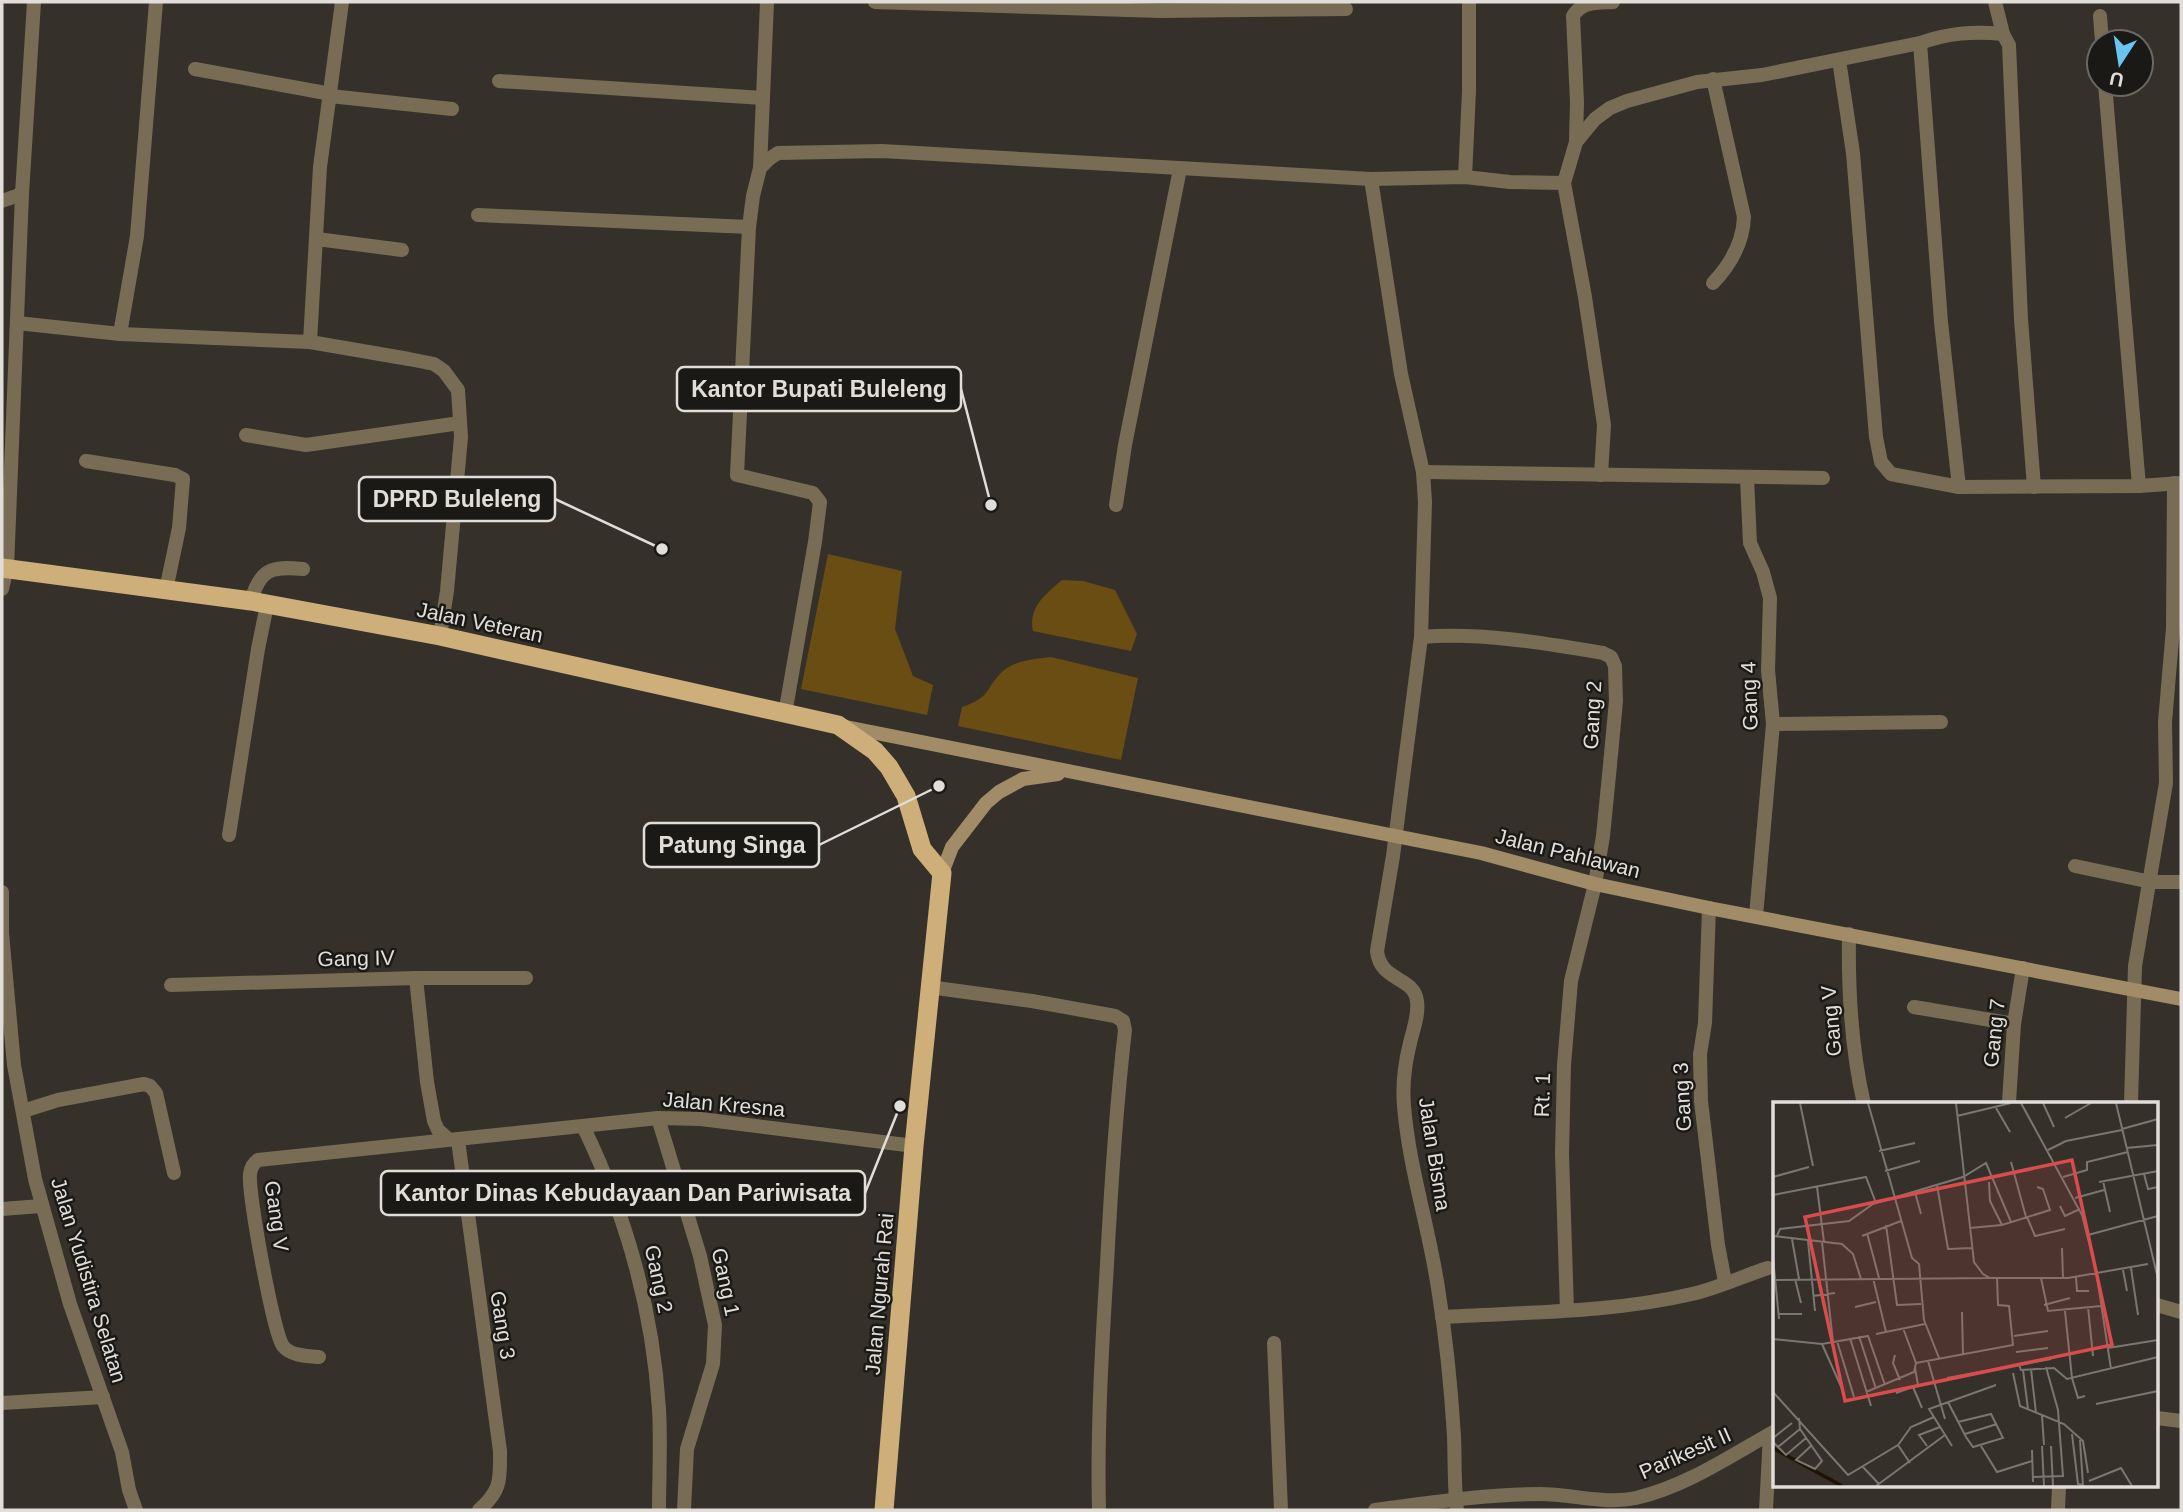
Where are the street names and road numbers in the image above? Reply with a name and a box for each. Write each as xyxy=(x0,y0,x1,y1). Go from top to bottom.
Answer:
street label: Jalan Veteran xyxy=(415,597,545,647)
street label: Gang 4 xyxy=(1736,661,1762,731)
street label: Gang 2 xyxy=(1579,680,1605,750)
street label: Jalan Pahlawan xyxy=(1493,824,1643,882)
street label: Gang IV xyxy=(317,946,395,970)
street label: Gang V xyxy=(1816,985,1846,1057)
street label: Gang 7 xyxy=(1979,998,2009,1068)
street label: Gang 3 xyxy=(1669,1062,1695,1132)
street label: Rt. 1 xyxy=(1530,1072,1554,1118)
street label: Jalan Kresna xyxy=(662,1087,786,1121)
street label: Jalan Bisma xyxy=(1415,1096,1455,1213)
street label: Jalan Yudistira Selatan xyxy=(47,1175,131,1385)
street label: Gang V xyxy=(261,1179,293,1253)
street label: Jalan Ngurah Rai xyxy=(860,1212,898,1376)
street label: Gang 2 xyxy=(641,1243,677,1315)
street label: Gang 1 xyxy=(708,1246,744,1318)
street label: Gang 3 xyxy=(486,1289,520,1361)
street label: Parikesit II xyxy=(1636,1423,1734,1483)

